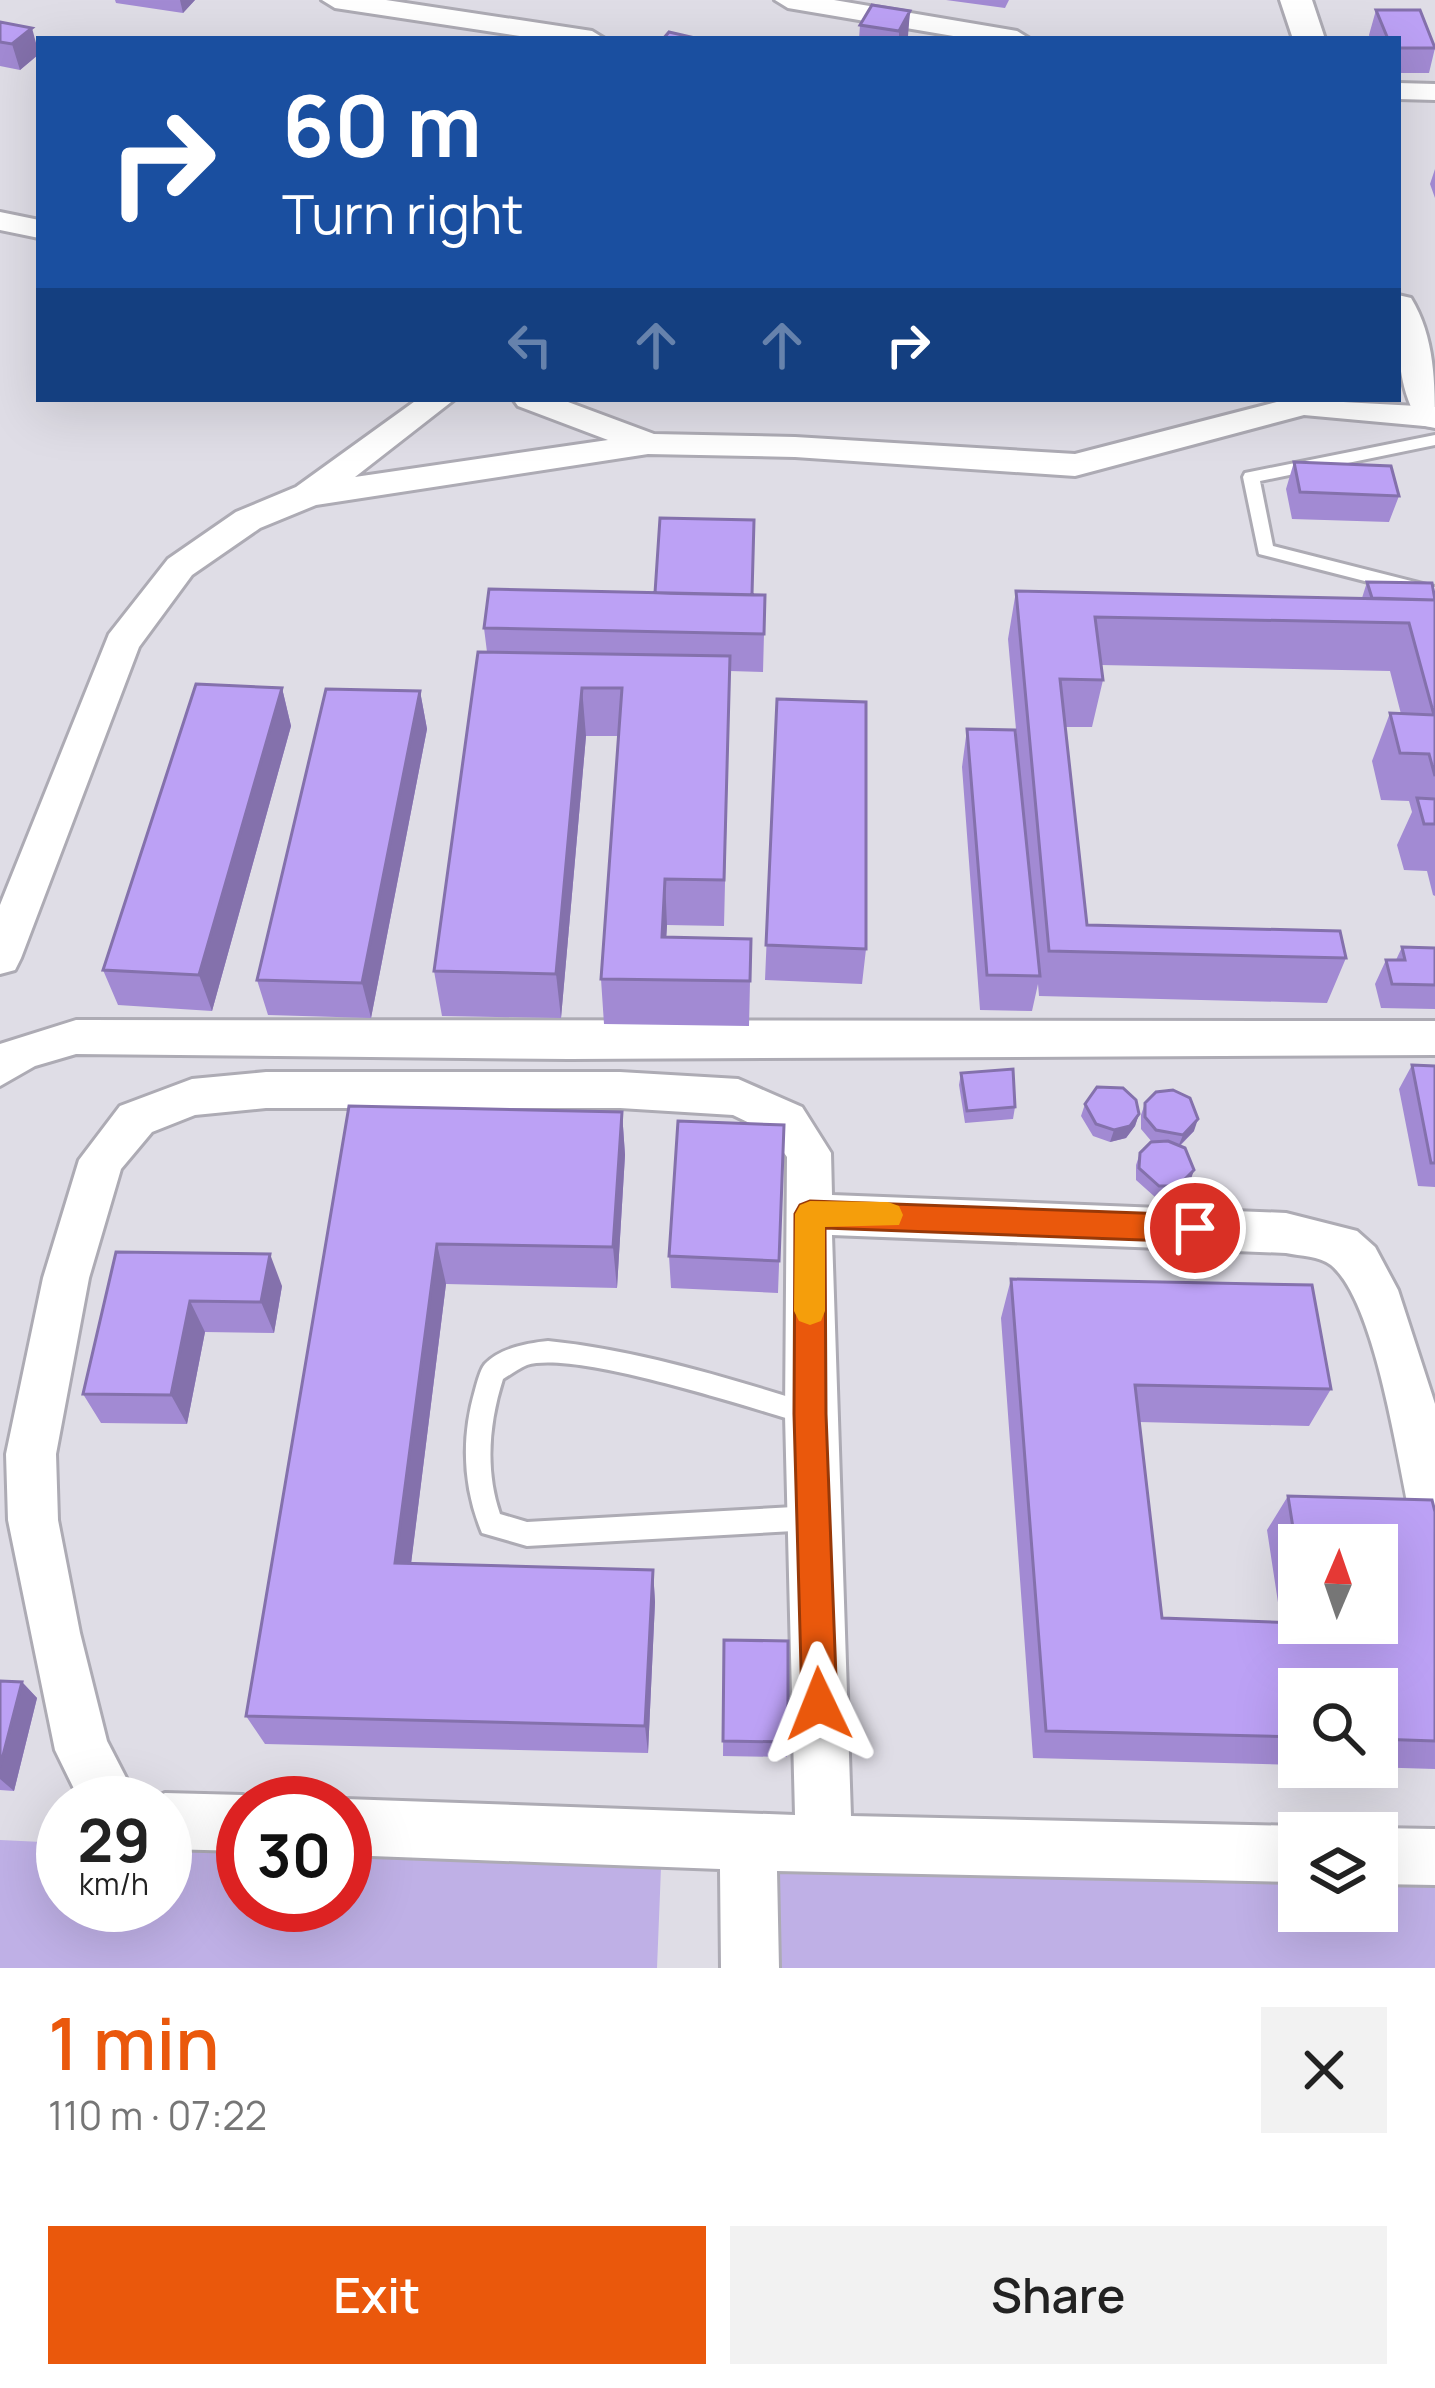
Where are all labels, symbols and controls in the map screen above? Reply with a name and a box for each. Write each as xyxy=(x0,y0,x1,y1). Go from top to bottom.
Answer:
text: 60 m xyxy=(282,67,482,182)
icon: right xyxy=(84,84,240,240)
text: Turn right xyxy=(282,176,524,250)
icon: left xyxy=(497,312,563,378)
icon: ahead xyxy=(623,312,689,378)
icon: ahead xyxy=(749,312,815,378)
icon: right xyxy=(875,312,941,378)
pin xyxy=(1144,1177,1246,1279)
icon: arrive xyxy=(1162,1195,1228,1261)
north arrow xyxy=(1278,1524,1398,1644)
map controls xyxy=(1278,1524,1398,1932)
position arrow xyxy=(756,1641,882,1767)
button: search xyxy=(1278,1668,1398,1788)
speed limit sign: 30 xyxy=(216,1776,372,1932)
text: 29 xyxy=(77,1798,151,1880)
button: layers xyxy=(1278,1812,1398,1932)
text: km/h xyxy=(79,1863,149,1904)
text: 1 min xyxy=(48,1993,220,2092)
button: close xyxy=(1261,2007,1387,2133)
text: 110 m · 07:22 xyxy=(48,2088,267,2142)
button: Exit xyxy=(48,2226,706,2364)
button: Share xyxy=(730,2226,1387,2364)

